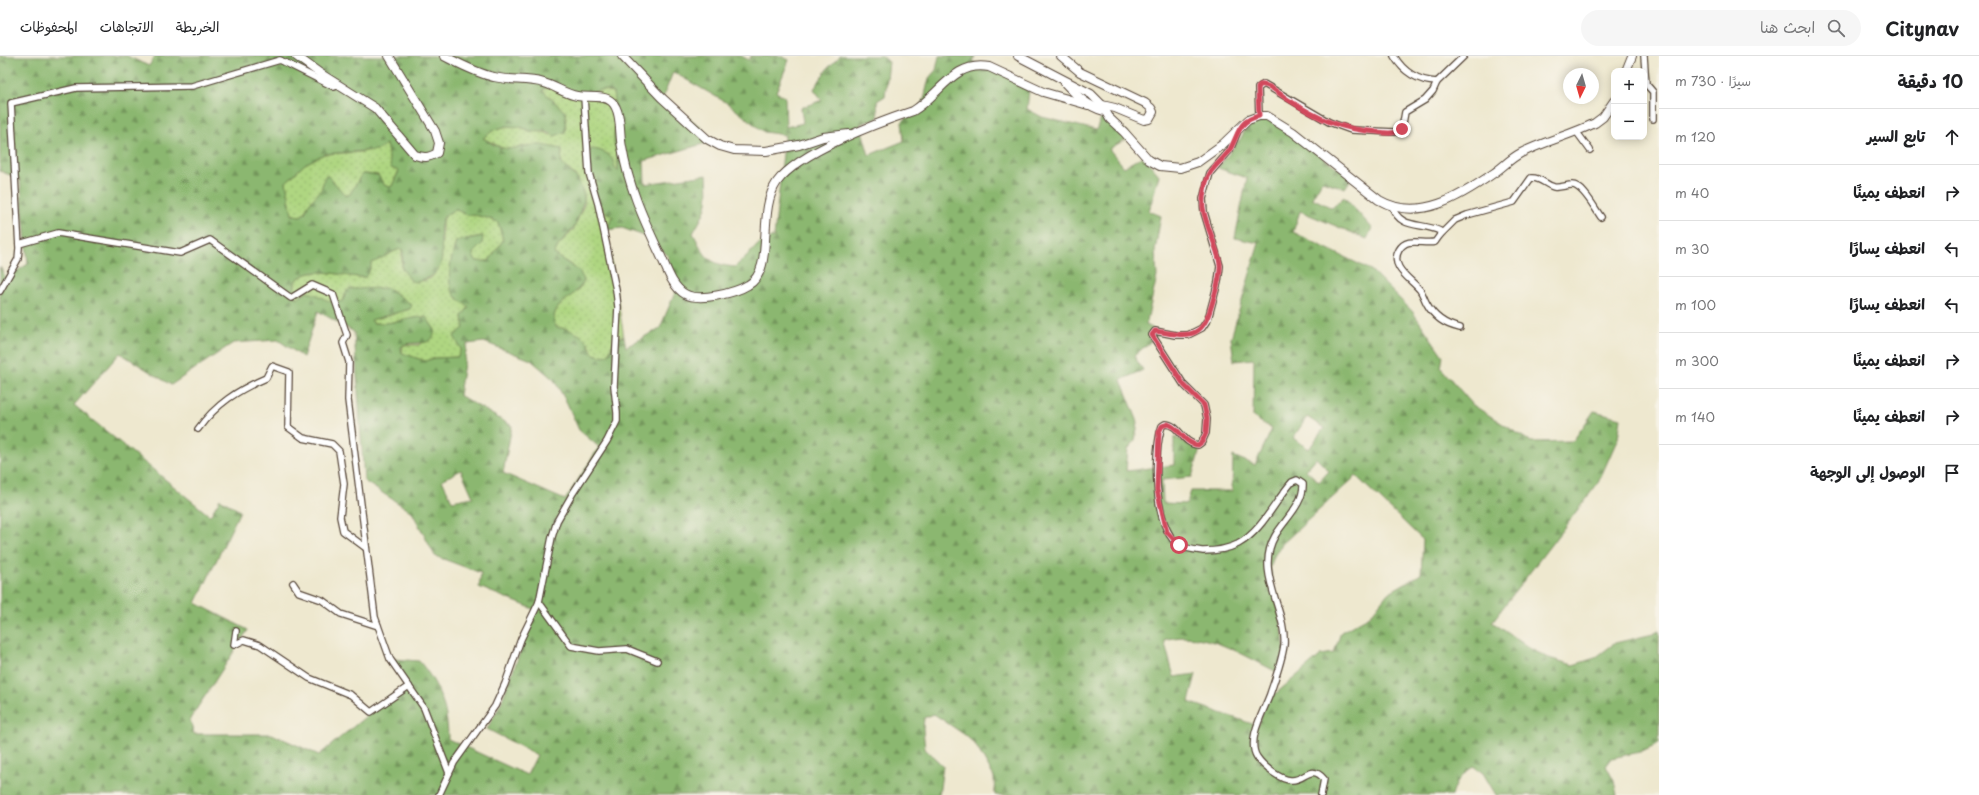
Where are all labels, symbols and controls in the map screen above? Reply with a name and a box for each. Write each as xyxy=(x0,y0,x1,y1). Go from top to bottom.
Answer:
search box xyxy=(1581,10,1861,46)
text: Citynav xyxy=(1885,14,1959,42)
text: ابحث هنا xyxy=(1760,15,1815,38)
text: المحفوظات xyxy=(20,16,78,37)
text: الاتجاهات xyxy=(100,16,154,37)
text: الخريطة xyxy=(176,16,219,37)
icon: search xyxy=(1825,17,1847,39)
north arrow xyxy=(1563,68,1599,104)
map controls xyxy=(1611,68,1647,140)
button: + xyxy=(1611,68,1647,104)
text: 10 دقيقة xyxy=(1898,68,1963,94)
text: سيرًا · 730 m xyxy=(1675,71,1751,90)
button: − xyxy=(1611,104,1647,140)
route end xyxy=(1393,120,1411,138)
text: تابع السير xyxy=(1867,124,1925,147)
icon: ahead xyxy=(1941,126,1963,148)
text: 120 m xyxy=(1675,127,1716,146)
text: انعطف يمينًا xyxy=(1853,180,1925,203)
icon: right xyxy=(1941,182,1963,204)
text: 40 m xyxy=(1675,183,1709,202)
text: انعطف يسارًا xyxy=(1849,236,1925,259)
icon: left xyxy=(1941,238,1963,260)
text: 30 m xyxy=(1675,239,1709,258)
text: انعطف يسارًا xyxy=(1849,292,1925,315)
icon: left xyxy=(1941,294,1963,316)
text: 100 m xyxy=(1675,295,1716,314)
text: انعطف يمينًا xyxy=(1853,348,1925,371)
icon: right xyxy=(1941,350,1963,372)
text: 300 m xyxy=(1675,351,1719,370)
text: انعطف يمينًا xyxy=(1853,404,1925,427)
icon: right xyxy=(1941,406,1963,428)
text: 140 m xyxy=(1675,407,1715,426)
text: الوصول إلى الوجهة xyxy=(1810,460,1925,483)
icon: arrive xyxy=(1941,462,1963,484)
route start xyxy=(1170,536,1188,554)

